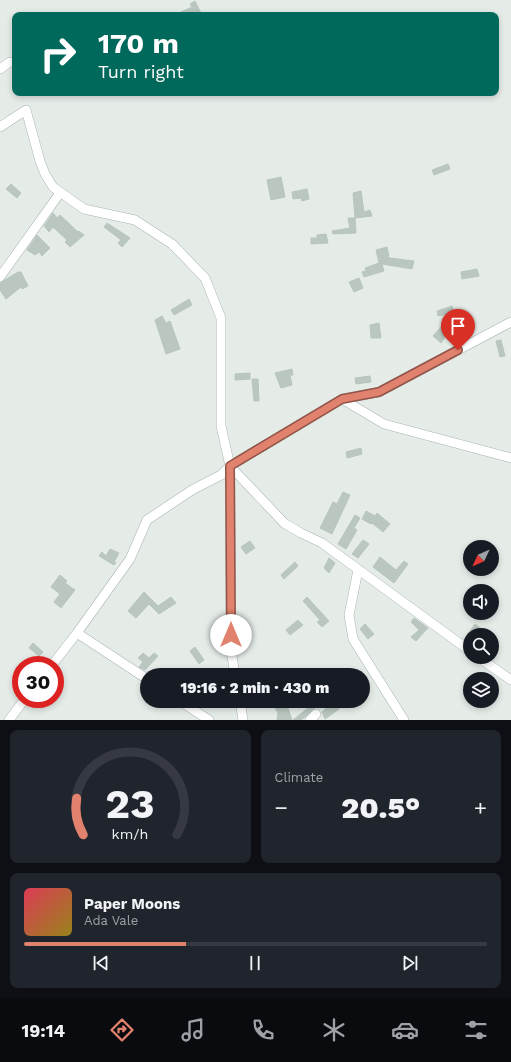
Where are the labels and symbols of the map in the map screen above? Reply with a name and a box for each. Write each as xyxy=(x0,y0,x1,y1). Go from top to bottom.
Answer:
pin xyxy=(441,309,475,350)
north arrow xyxy=(463,540,499,576)
position arrow xyxy=(210,614,252,656)
speed limit sign: 30 xyxy=(12,656,64,708)

